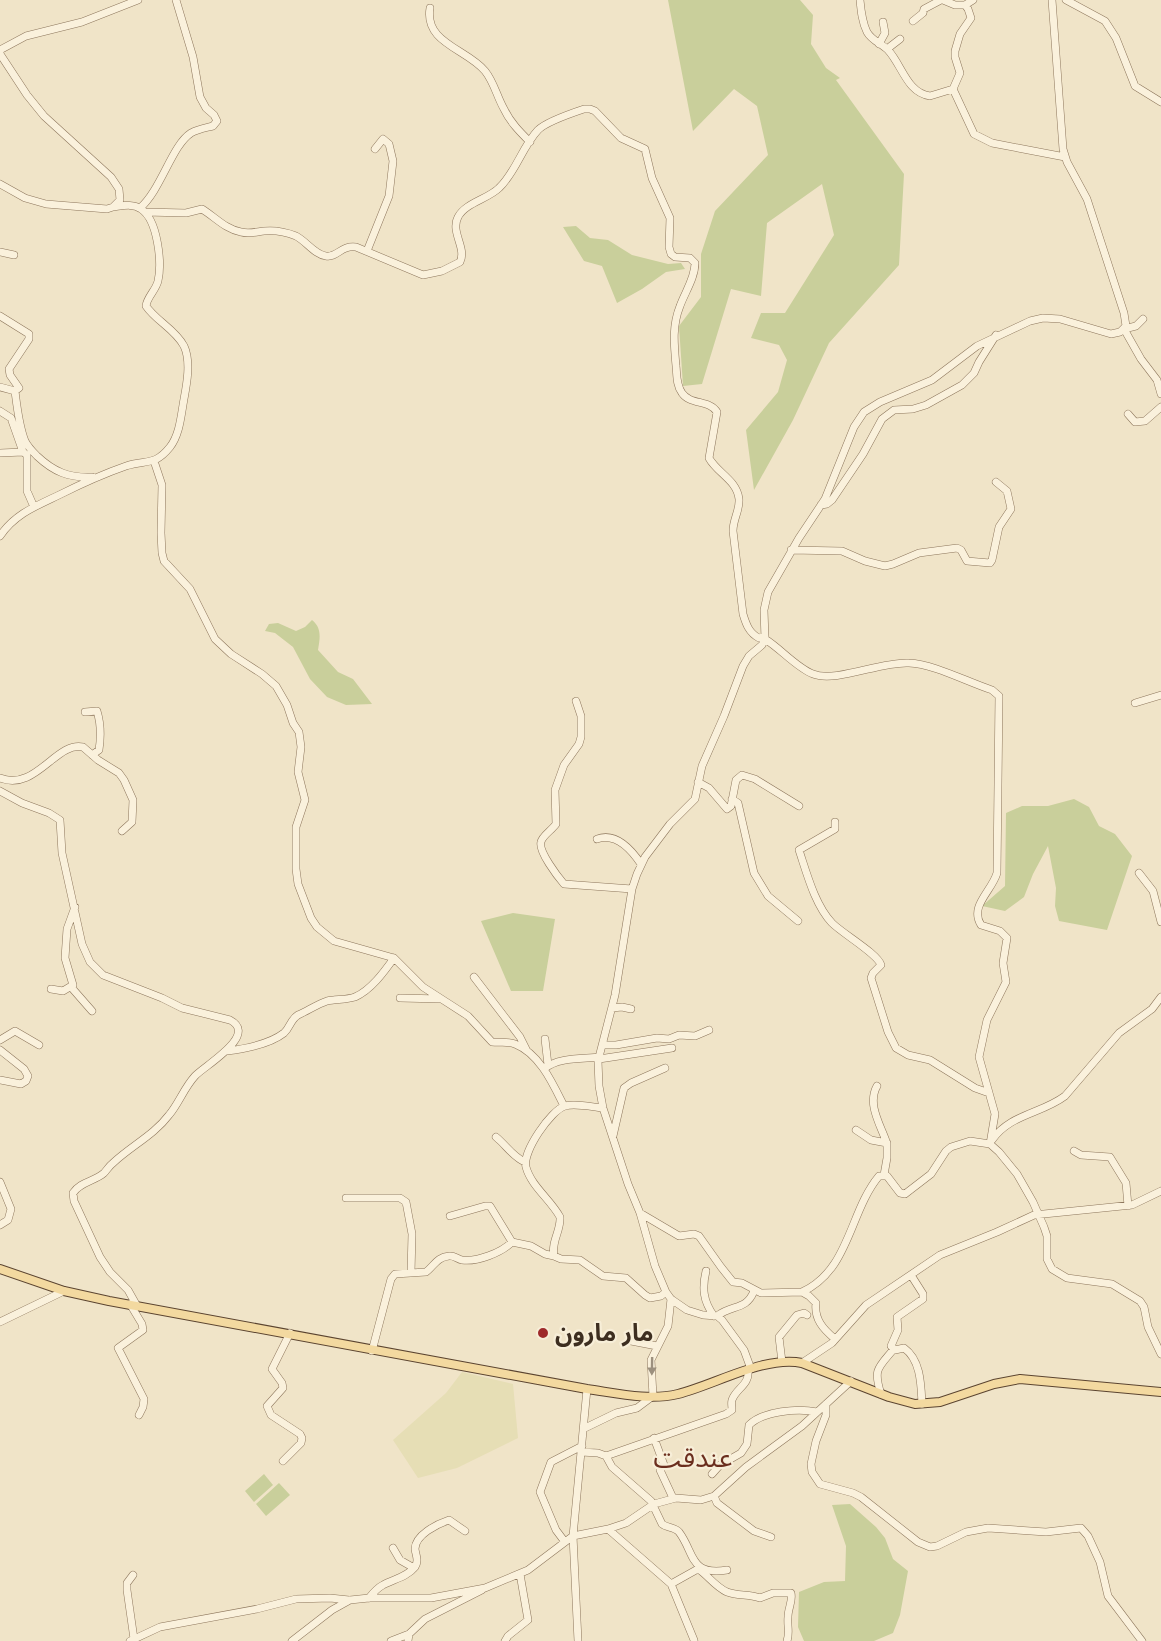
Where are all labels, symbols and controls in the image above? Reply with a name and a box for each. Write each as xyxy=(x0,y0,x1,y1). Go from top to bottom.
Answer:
place label: مار مارون xyxy=(555,1316,654,1352)
marker: مار مارون xyxy=(536,1326,550,1340)
one-way arrow xyxy=(647,1357,656,1376)
district label: عندقت xyxy=(654,1438,732,1480)

